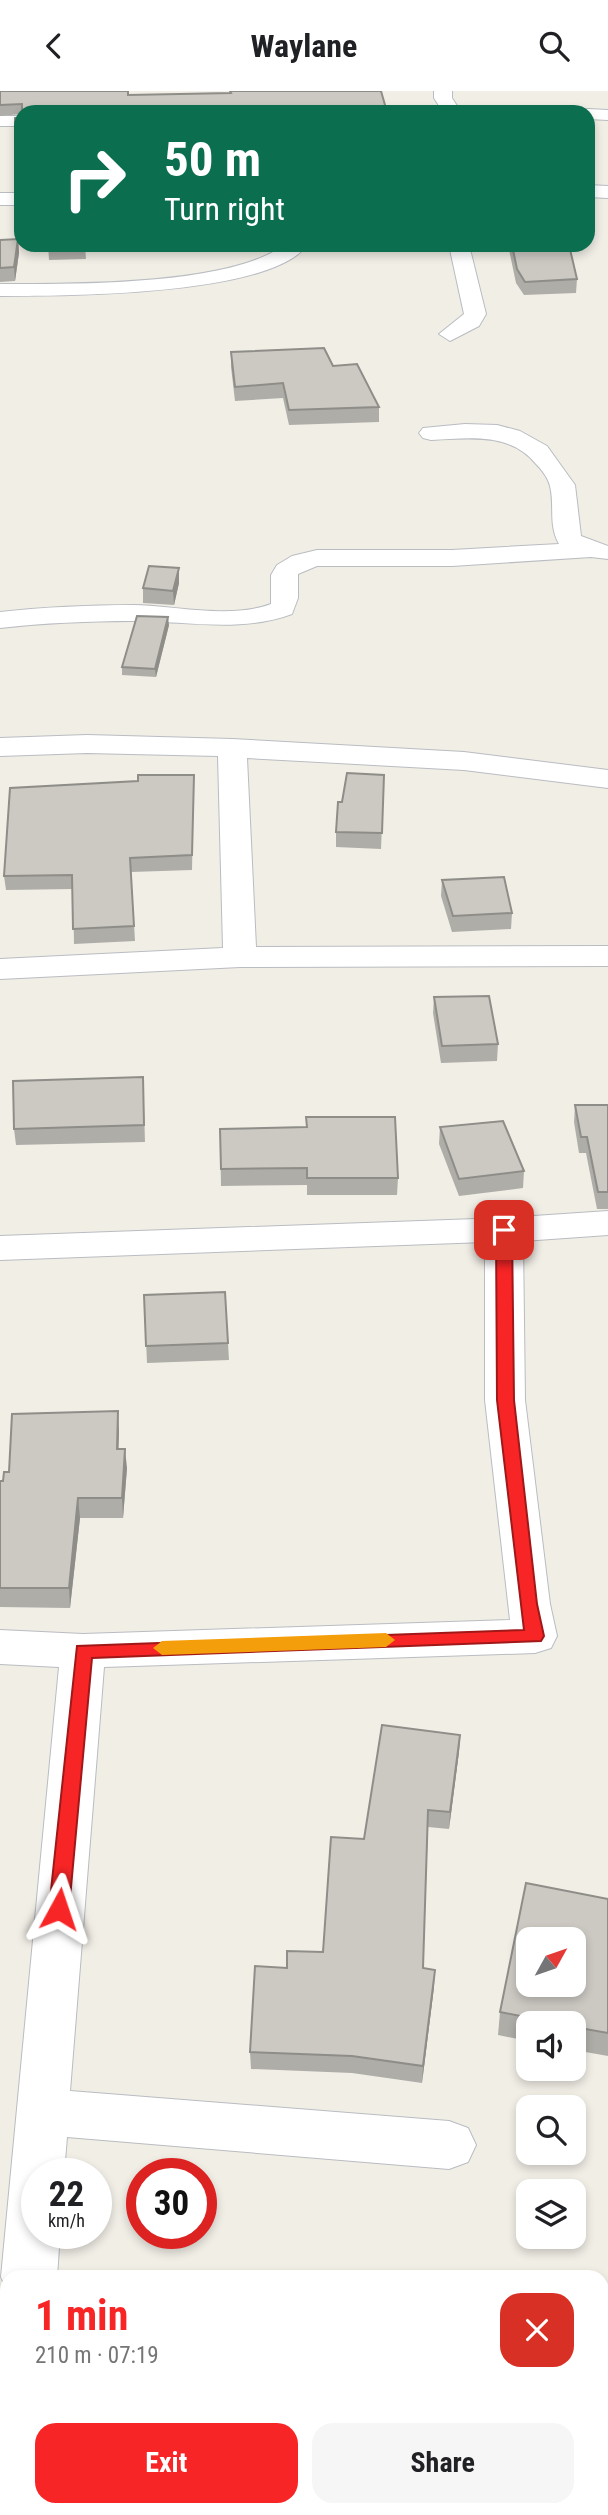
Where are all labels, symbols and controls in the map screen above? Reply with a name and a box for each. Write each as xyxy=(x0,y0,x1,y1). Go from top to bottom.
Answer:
icon: back xyxy=(35,27,73,65)
text: Waylane xyxy=(251,27,357,65)
icon: search xyxy=(535,27,573,65)
text: 50 m xyxy=(164,131,261,188)
icon: right xyxy=(49,133,140,224)
text: Turn right xyxy=(164,190,285,228)
pin xyxy=(474,1200,534,1260)
icon: arrive xyxy=(485,1211,523,1249)
position arrow xyxy=(22,1872,96,1946)
north arrow xyxy=(516,1927,586,1997)
map controls xyxy=(516,1927,586,2249)
button: sound xyxy=(516,2011,586,2081)
button: search xyxy=(516,2095,586,2165)
speed limit sign: 30 xyxy=(126,2158,217,2249)
text: 22 xyxy=(49,2174,84,2215)
button: layers xyxy=(516,2179,586,2249)
text: km/h xyxy=(48,2210,85,2231)
text: 1 min xyxy=(35,2291,128,2340)
button: close xyxy=(500,2293,574,2367)
text: 210 m · 07:19 xyxy=(35,2342,159,2369)
button: Exit xyxy=(35,2423,298,2503)
button: Share xyxy=(312,2423,574,2503)

